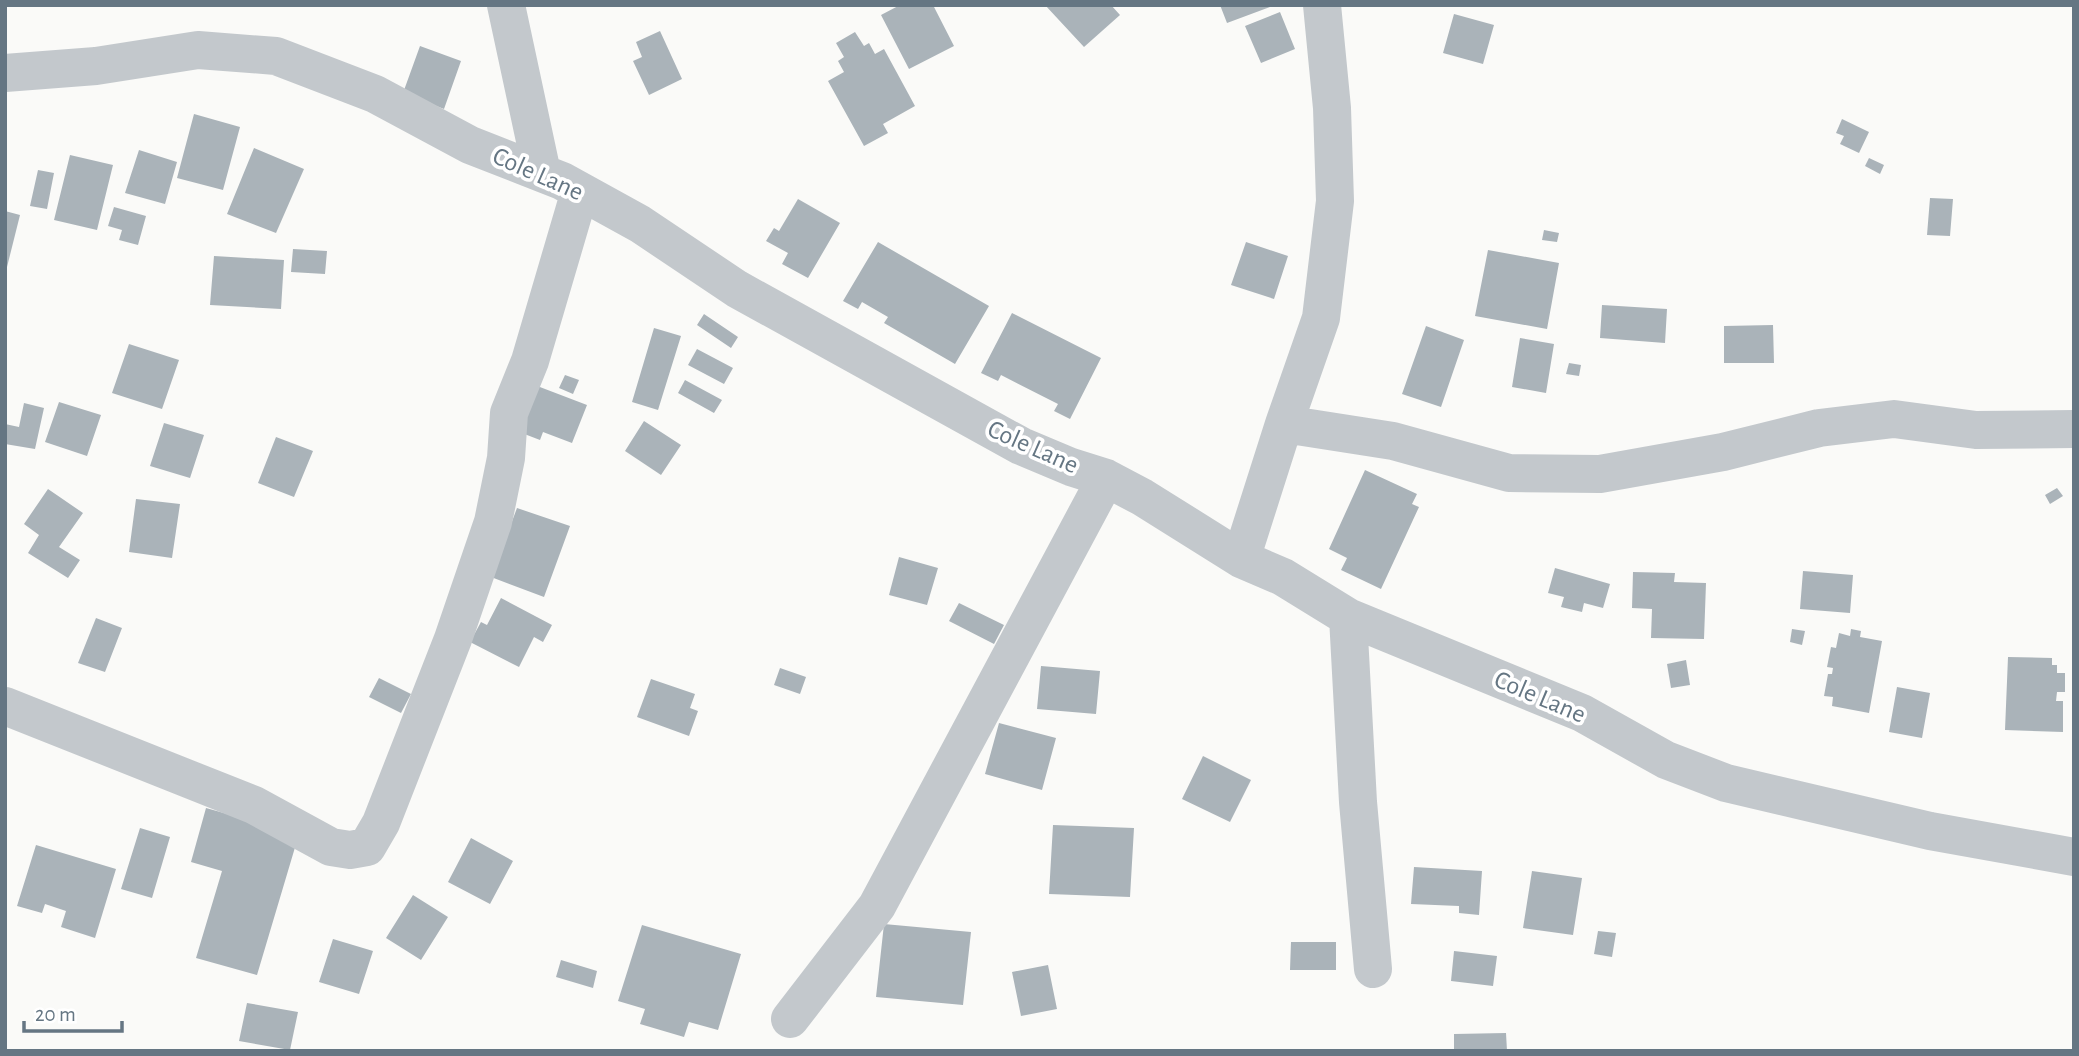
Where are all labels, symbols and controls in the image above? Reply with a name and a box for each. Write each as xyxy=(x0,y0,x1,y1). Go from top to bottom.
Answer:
street label: Cole Lane xyxy=(489,143,587,205)
street label: Cole Lane xyxy=(984,416,1082,478)
street label: Cole Lane xyxy=(1491,666,1589,728)
scale bar xyxy=(24,990,122,1034)
text: 20 m xyxy=(35,1004,76,1025)

